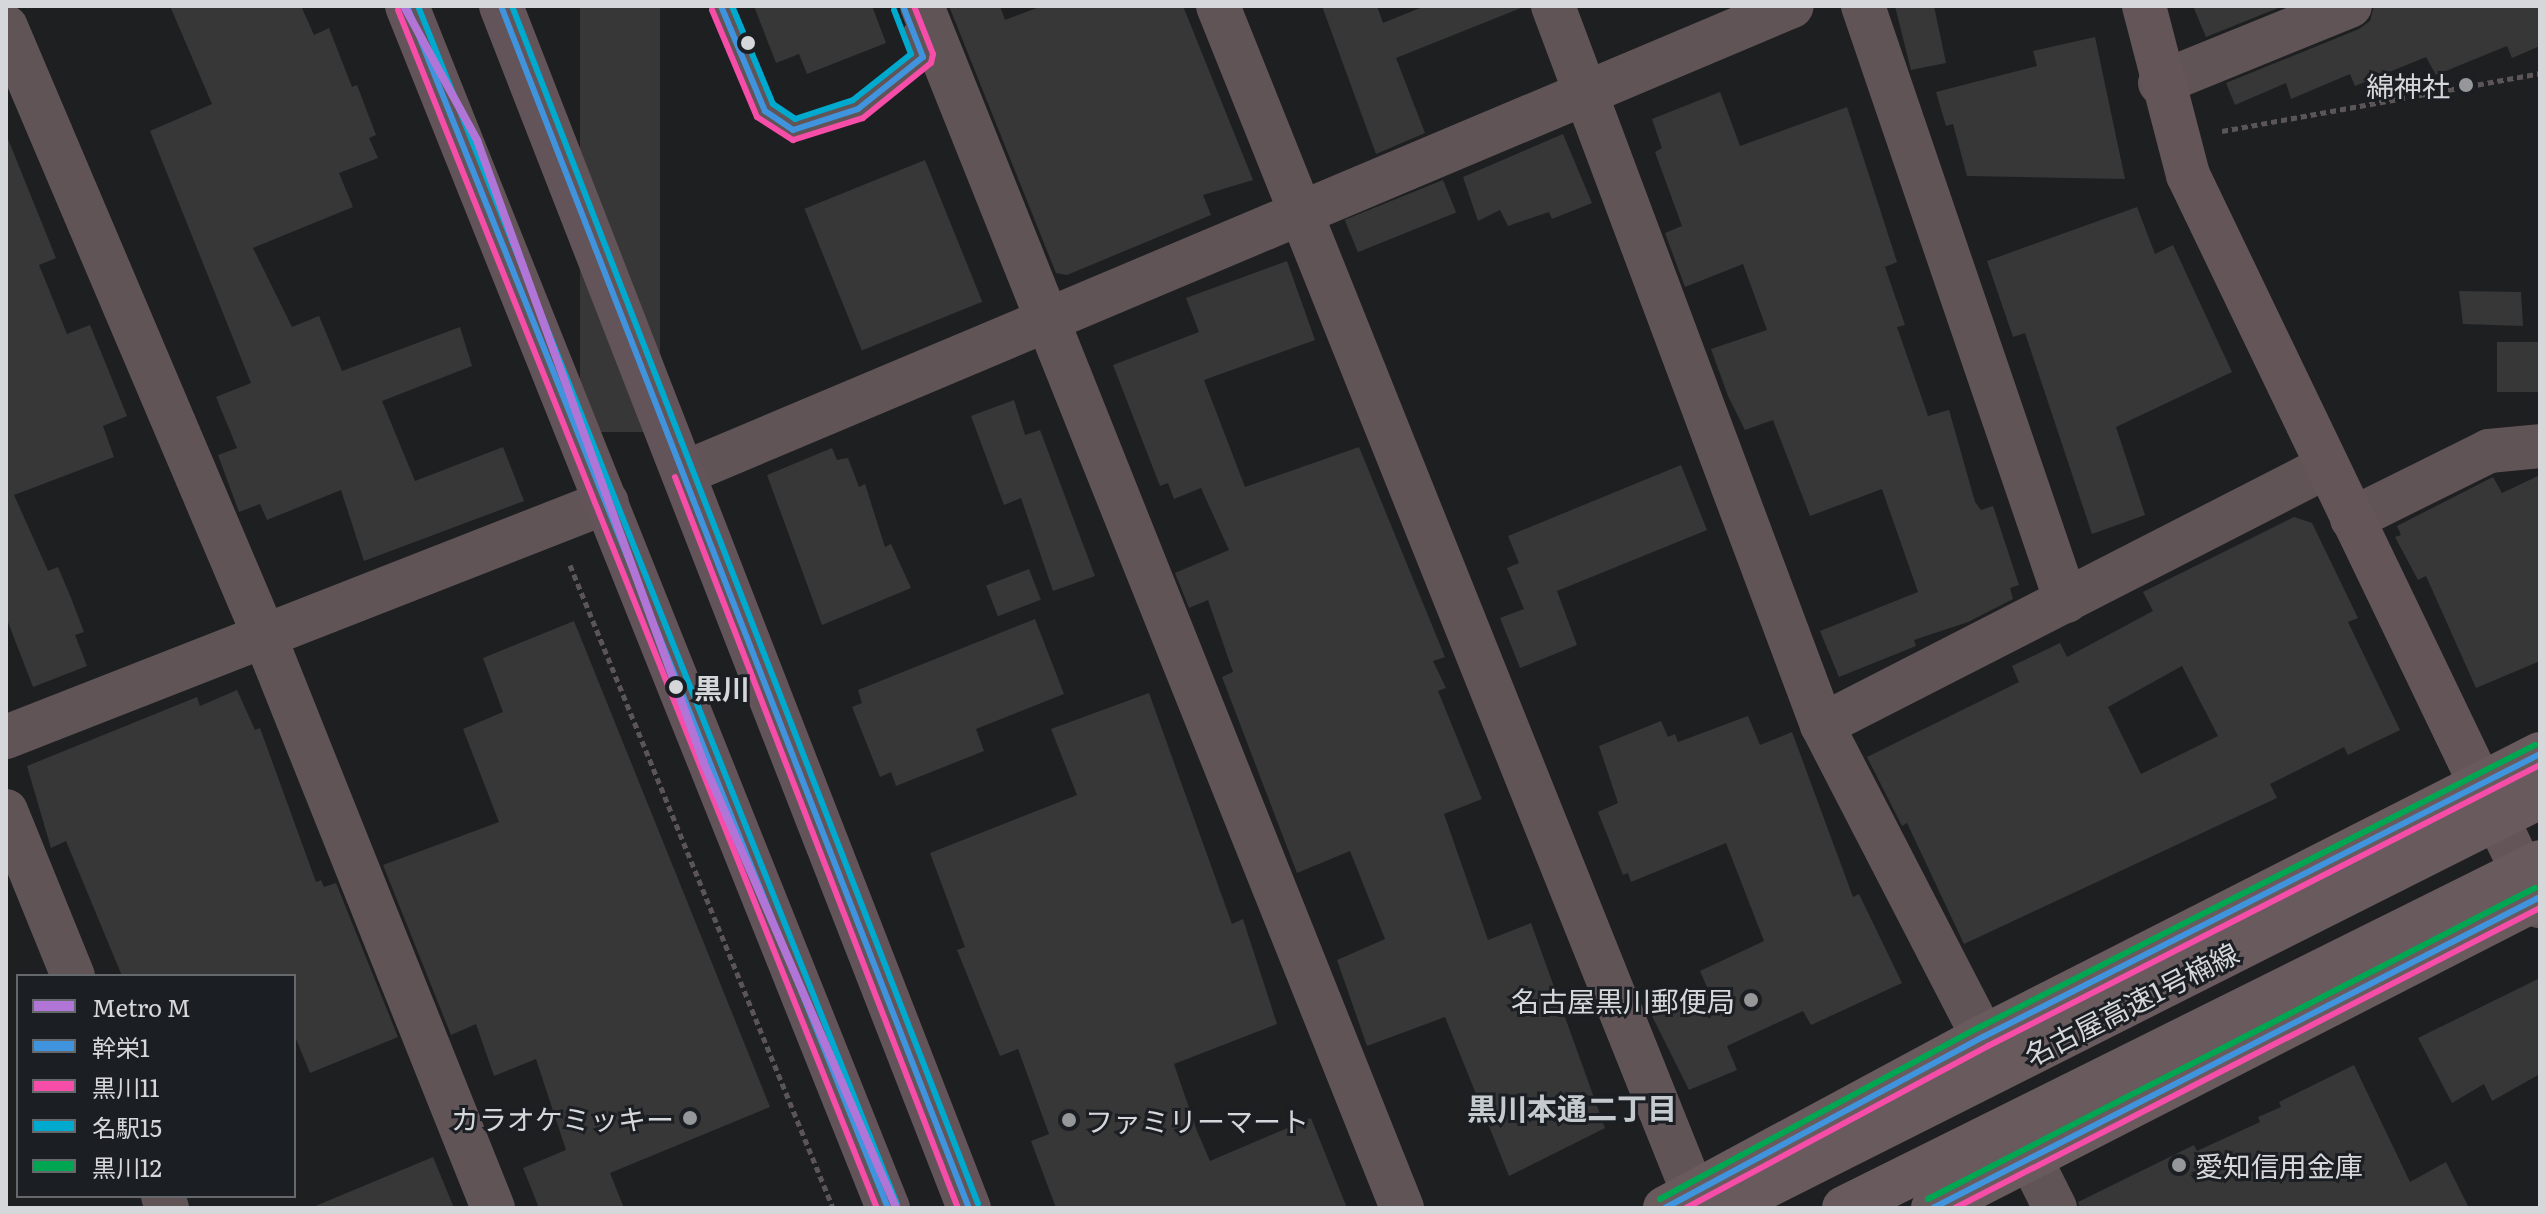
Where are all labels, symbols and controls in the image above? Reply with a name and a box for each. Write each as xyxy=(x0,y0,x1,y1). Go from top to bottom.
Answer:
unlabelled marker xyxy=(740,35,756,51)
place label: 綿神社 xyxy=(2366,68,2450,102)
marker: 綿神社 xyxy=(2457,76,2475,94)
place label: 黒川 xyxy=(694,670,750,704)
marker: 黒川 xyxy=(665,676,687,698)
street label: 名古屋高速1号楠線 xyxy=(2019,935,2243,1071)
legend xyxy=(16,974,296,1198)
place label: 名古屋黒川郵便局 xyxy=(1511,983,1735,1017)
text: Metro M xyxy=(92,989,191,1024)
marker: 名古屋黒川郵便局 xyxy=(1742,991,1760,1009)
text: 幹栄1 xyxy=(92,1029,150,1064)
text: 黒川11 xyxy=(92,1069,160,1104)
district label: 黒川本通二丁目 xyxy=(1467,1089,1677,1125)
place label: カラオケミッキー xyxy=(450,1101,674,1135)
place label: ファミリーマート xyxy=(1085,1103,1309,1137)
text: 名駅15 xyxy=(92,1109,162,1144)
marker: カラオケミッキー xyxy=(681,1109,699,1127)
marker: ファミリーマート xyxy=(1060,1111,1078,1129)
place label: 愛知信用金庫 xyxy=(2195,1148,2363,1182)
text: 黒川12 xyxy=(92,1149,162,1184)
marker: 愛知信用金庫 xyxy=(2170,1156,2188,1174)

